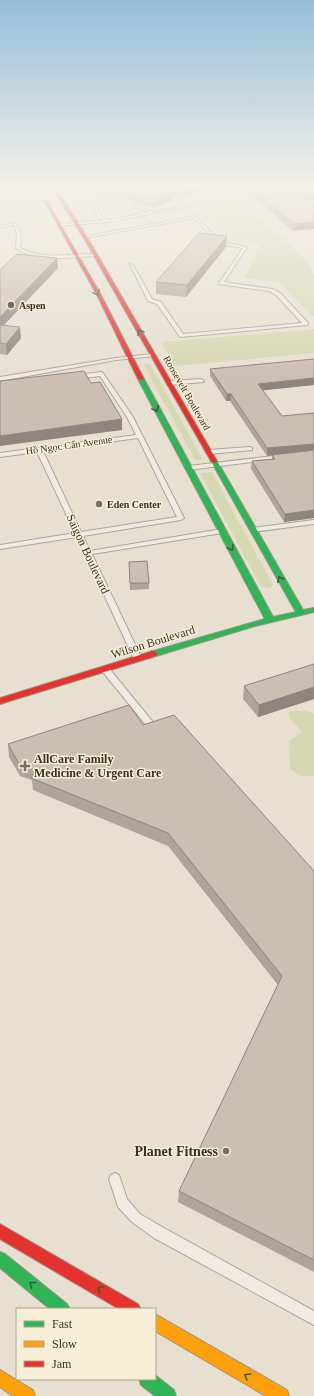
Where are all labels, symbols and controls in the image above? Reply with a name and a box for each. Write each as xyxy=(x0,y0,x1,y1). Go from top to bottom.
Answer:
one-way arrow xyxy=(92,289,100,297)
marker: Aspen xyxy=(6,300,16,310)
place label: Aspen xyxy=(19,300,46,311)
one-way arrow xyxy=(137,329,144,336)
street label: Roosevelt Boulevard xyxy=(161,354,213,432)
one-way arrow xyxy=(152,405,159,412)
street label: Hồ Ngọc Cẩn Avenue xyxy=(25,433,114,457)
marker: Eden Center xyxy=(94,499,104,509)
place label: Eden Center xyxy=(107,499,162,510)
street label: Saigon Boulevard xyxy=(63,512,113,596)
one-way arrow xyxy=(227,544,234,551)
one-way arrow xyxy=(278,576,285,583)
street label: Wilson Boulevard xyxy=(109,623,197,661)
place label: AllCare Family Medicine & Urgent Care xyxy=(34,752,162,780)
marker: AllCare Family Medicine & Urgent Care xyxy=(19,760,31,772)
place label: Planet Fitness xyxy=(134,1144,219,1159)
marker: Planet Fitness xyxy=(221,1146,231,1156)
one-way arrow xyxy=(29,1282,36,1289)
one-way arrow xyxy=(97,1287,104,1294)
legend xyxy=(16,1308,156,1380)
text: Fast xyxy=(52,1317,73,1331)
text: Slow xyxy=(52,1337,77,1351)
text: Jam xyxy=(52,1357,72,1371)
one-way arrow xyxy=(244,1374,251,1381)

